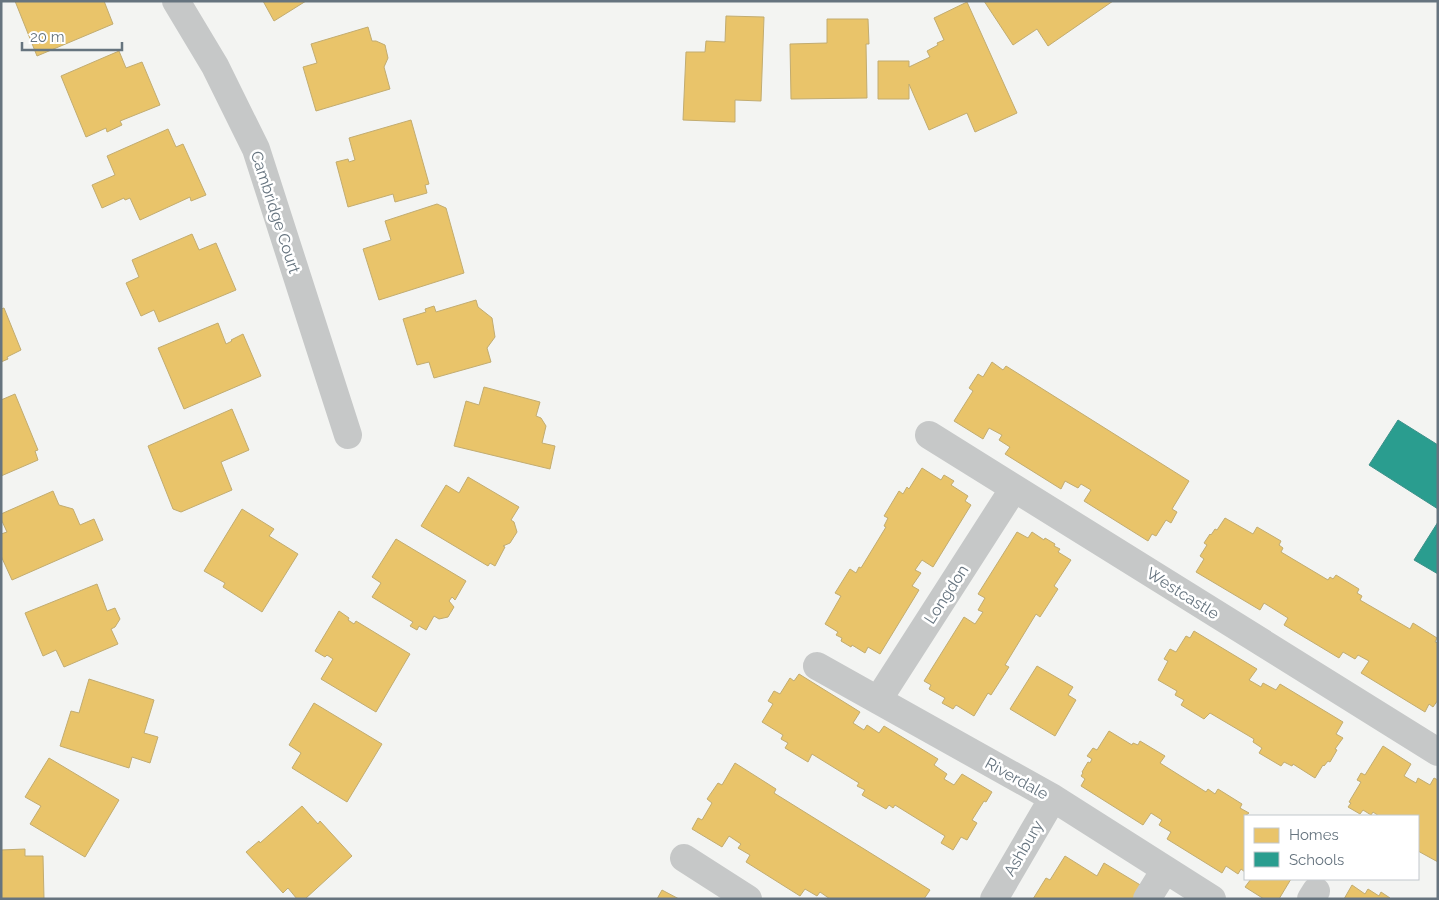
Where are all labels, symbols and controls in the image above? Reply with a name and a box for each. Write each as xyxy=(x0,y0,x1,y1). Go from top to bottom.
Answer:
scale bar xyxy=(22,20,122,52)
text: 20 m xyxy=(30,28,65,46)
street label: Cambridge Court xyxy=(247,149,304,276)
street label: Longdon xyxy=(920,561,973,627)
street label: Westcastle xyxy=(1143,564,1223,623)
street label: Riverdale xyxy=(982,753,1052,804)
legend xyxy=(1244,815,1419,880)
street label: Ashbury xyxy=(1000,817,1047,880)
text: Homes xyxy=(1289,826,1339,844)
text: Schools xyxy=(1289,851,1344,869)

